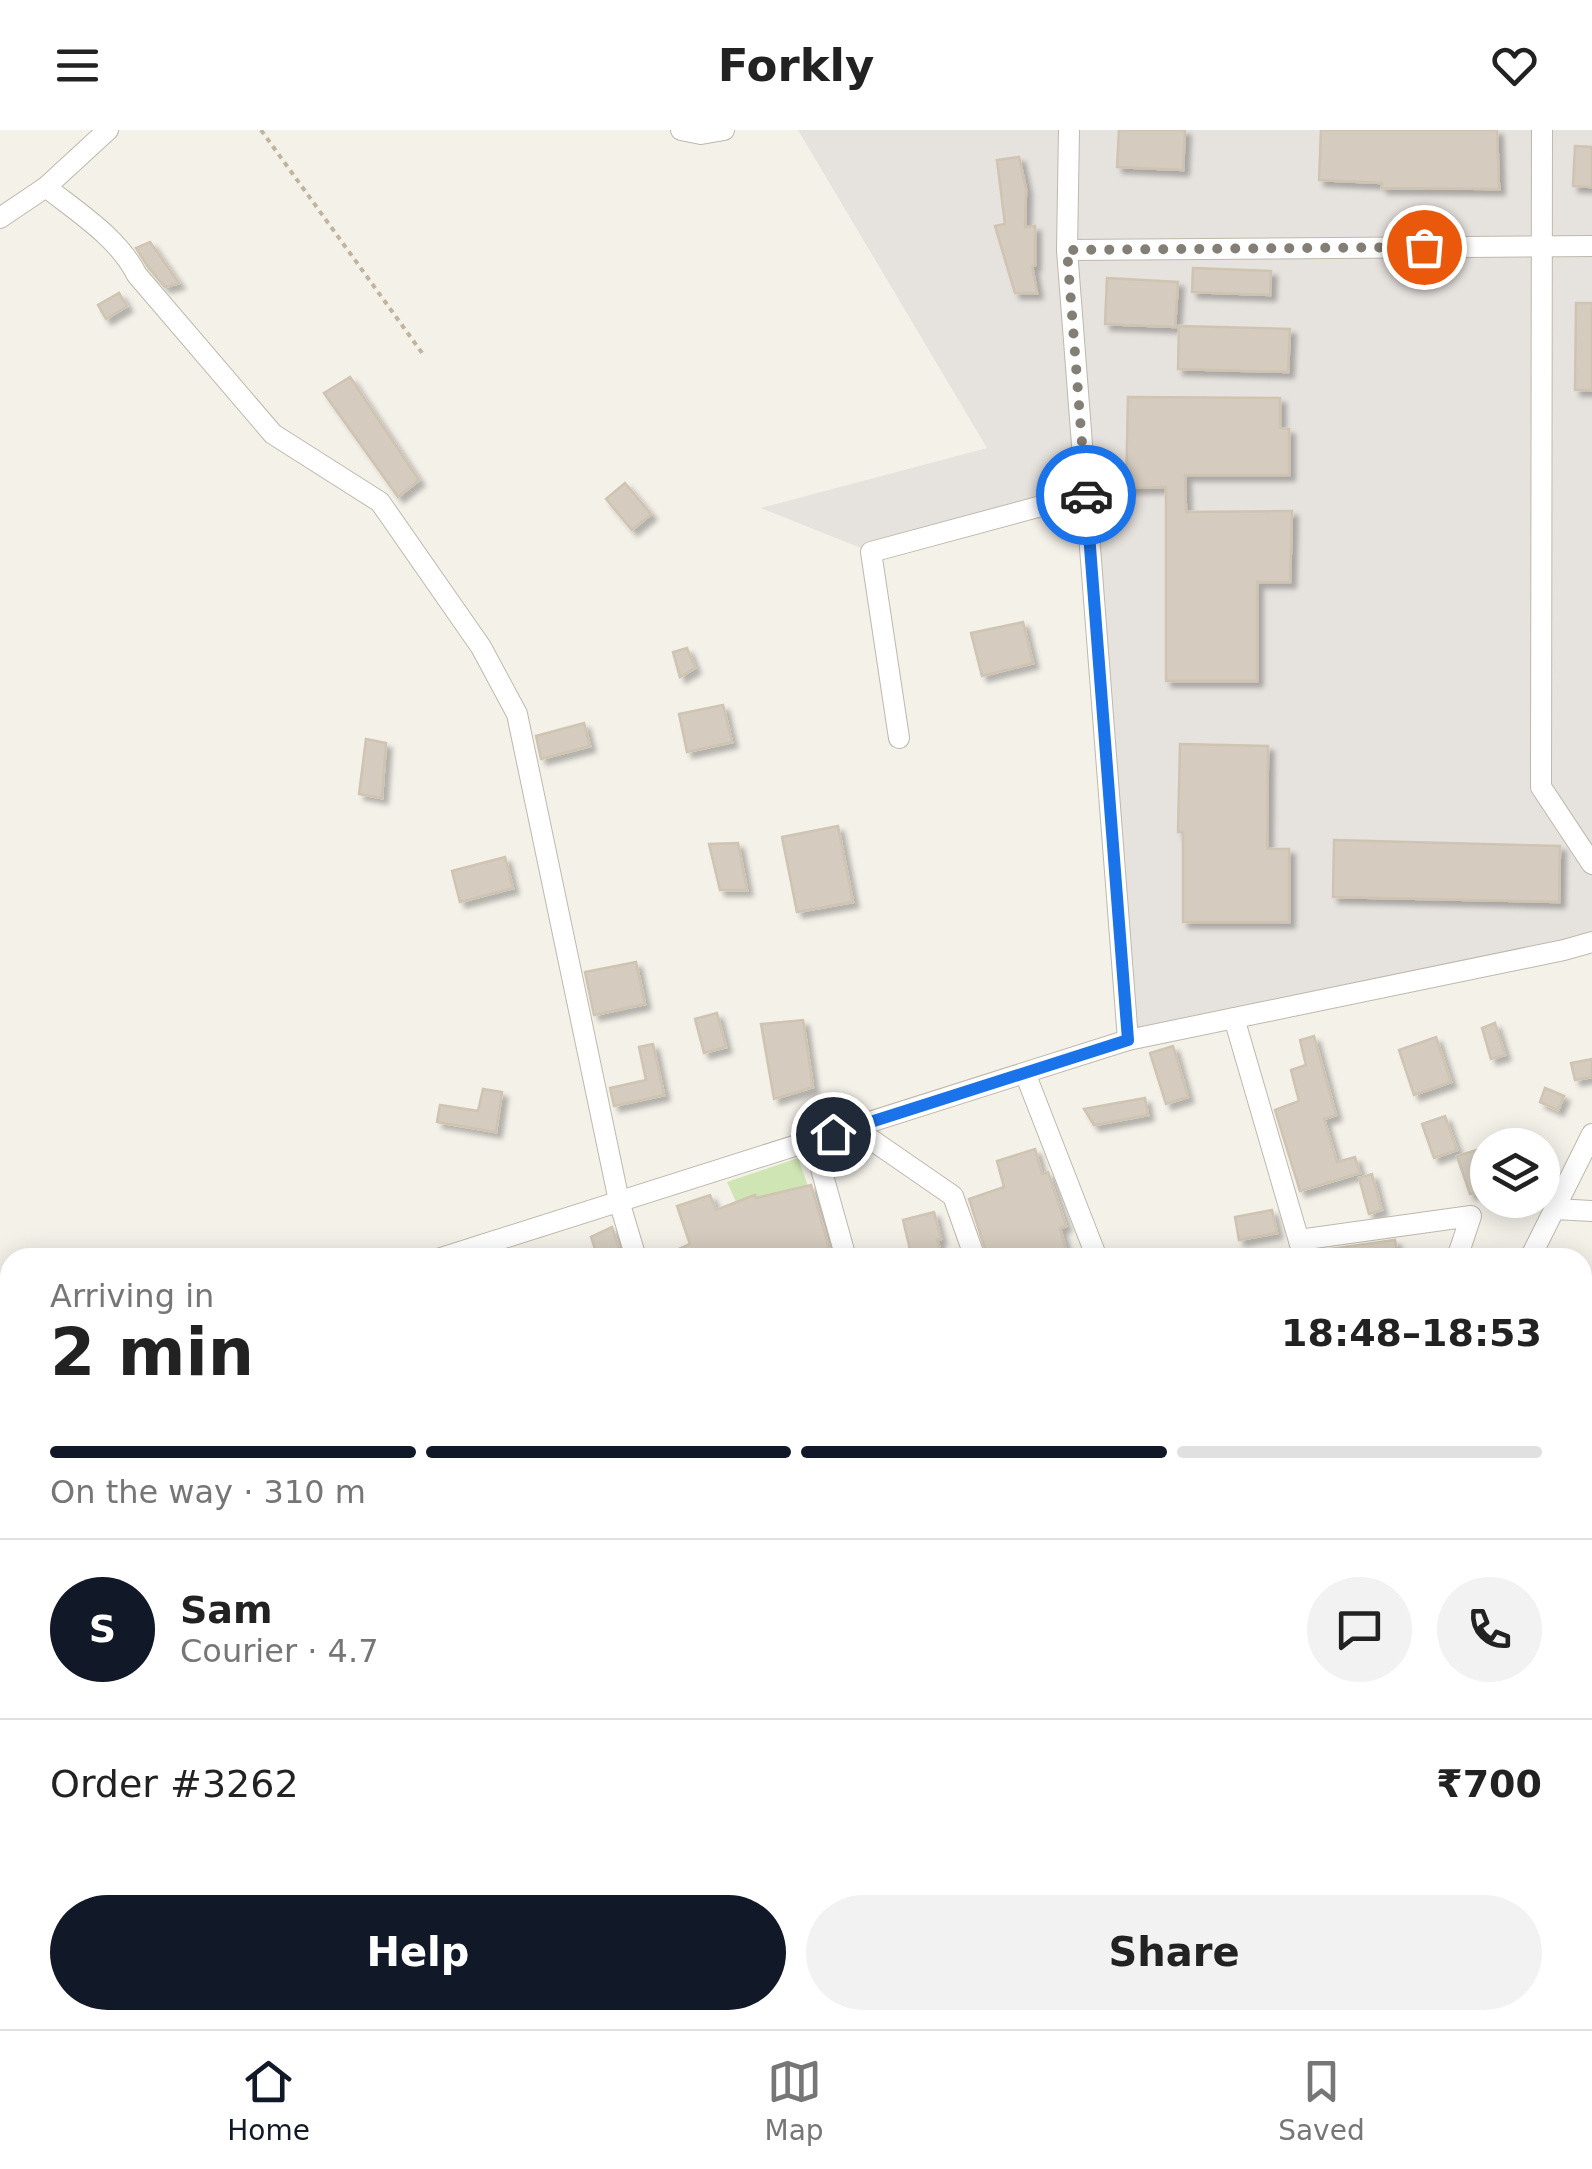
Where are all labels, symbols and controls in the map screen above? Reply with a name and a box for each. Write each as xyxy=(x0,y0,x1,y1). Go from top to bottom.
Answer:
icon: menu xyxy=(50,38,105,93)
icon: heart xyxy=(1487,38,1542,93)
text: Forkly xyxy=(718,39,874,92)
pin xyxy=(1382,205,1467,290)
icon: bag xyxy=(1397,220,1452,275)
courier xyxy=(1036,445,1136,545)
icon: car xyxy=(1059,468,1114,523)
pin xyxy=(791,1092,876,1177)
icon: home xyxy=(806,1107,861,1162)
map controls xyxy=(1470,1128,1560,1218)
button: layers xyxy=(1470,1128,1560,1218)
text: Arriving in xyxy=(50,1277,214,1315)
text: 18:48–18:53 xyxy=(1281,1311,1542,1355)
text: 2 min xyxy=(50,1315,254,1390)
text: On the way · 310 m xyxy=(50,1473,366,1511)
button: chat xyxy=(1307,1577,1412,1682)
button: phone xyxy=(1437,1577,1542,1682)
text: Sam xyxy=(180,1588,273,1632)
text: S xyxy=(89,1607,116,1651)
text: Courier · 4.7 xyxy=(180,1632,379,1670)
text: Order #3262 xyxy=(50,1762,299,1806)
text: ₹700 xyxy=(1436,1762,1542,1806)
button: Help xyxy=(50,1895,786,2010)
button: Share xyxy=(806,1895,1542,2010)
tab: Home xyxy=(227,2054,310,2147)
tab: Map xyxy=(765,2054,824,2147)
tab: Saved xyxy=(1278,2054,1365,2147)

